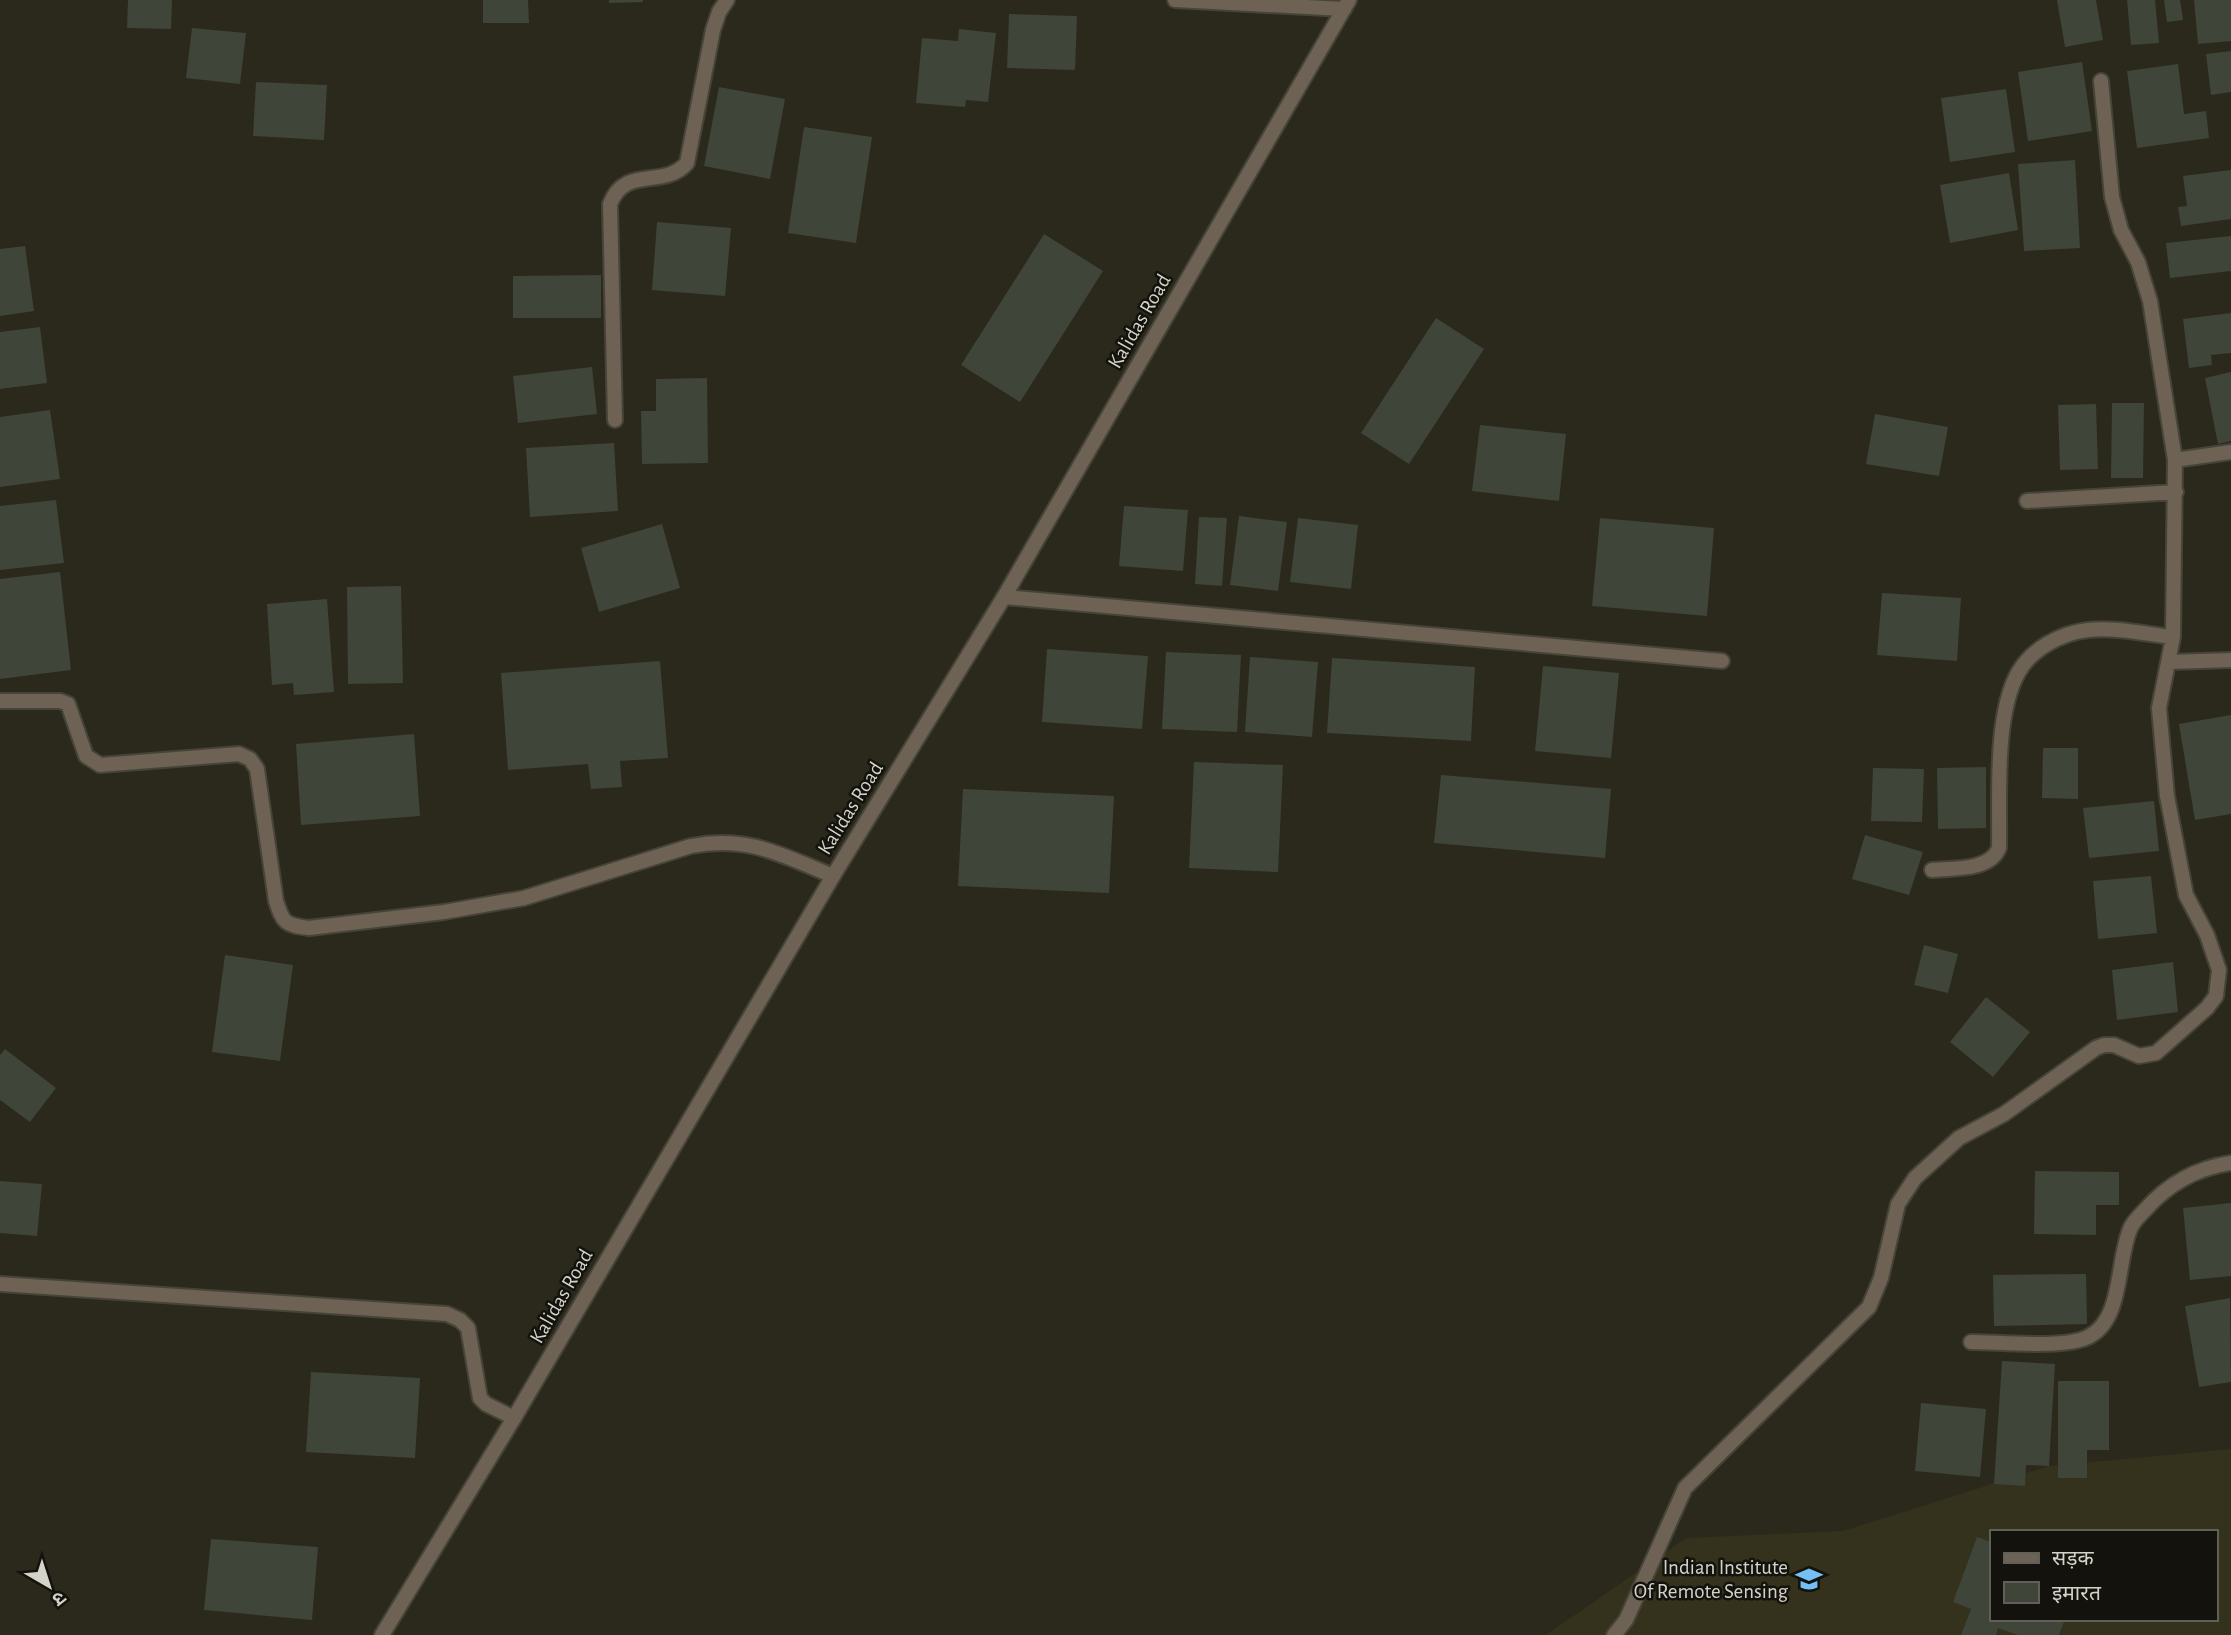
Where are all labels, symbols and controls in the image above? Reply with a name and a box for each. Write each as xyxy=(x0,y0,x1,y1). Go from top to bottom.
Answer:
street label: Kalidas Road xyxy=(1104,271,1175,372)
street label: Kalidas Road xyxy=(814,758,887,858)
street label: Kalidas Road xyxy=(526,1246,597,1347)
legend xyxy=(1990,1530,2217,1621)
text: सड़क xyxy=(2052,1548,2094,1569)
north arrow xyxy=(14,1551,84,1621)
place label: Indian Institute Of Remote Sensing xyxy=(1634,1557,1789,1602)
school or university icon: Indian Institute Of Remote Sensing xyxy=(1794,1564,1824,1594)
text: इमारत xyxy=(2052,1583,2102,1604)
text: उ xyxy=(48,1587,69,1609)

